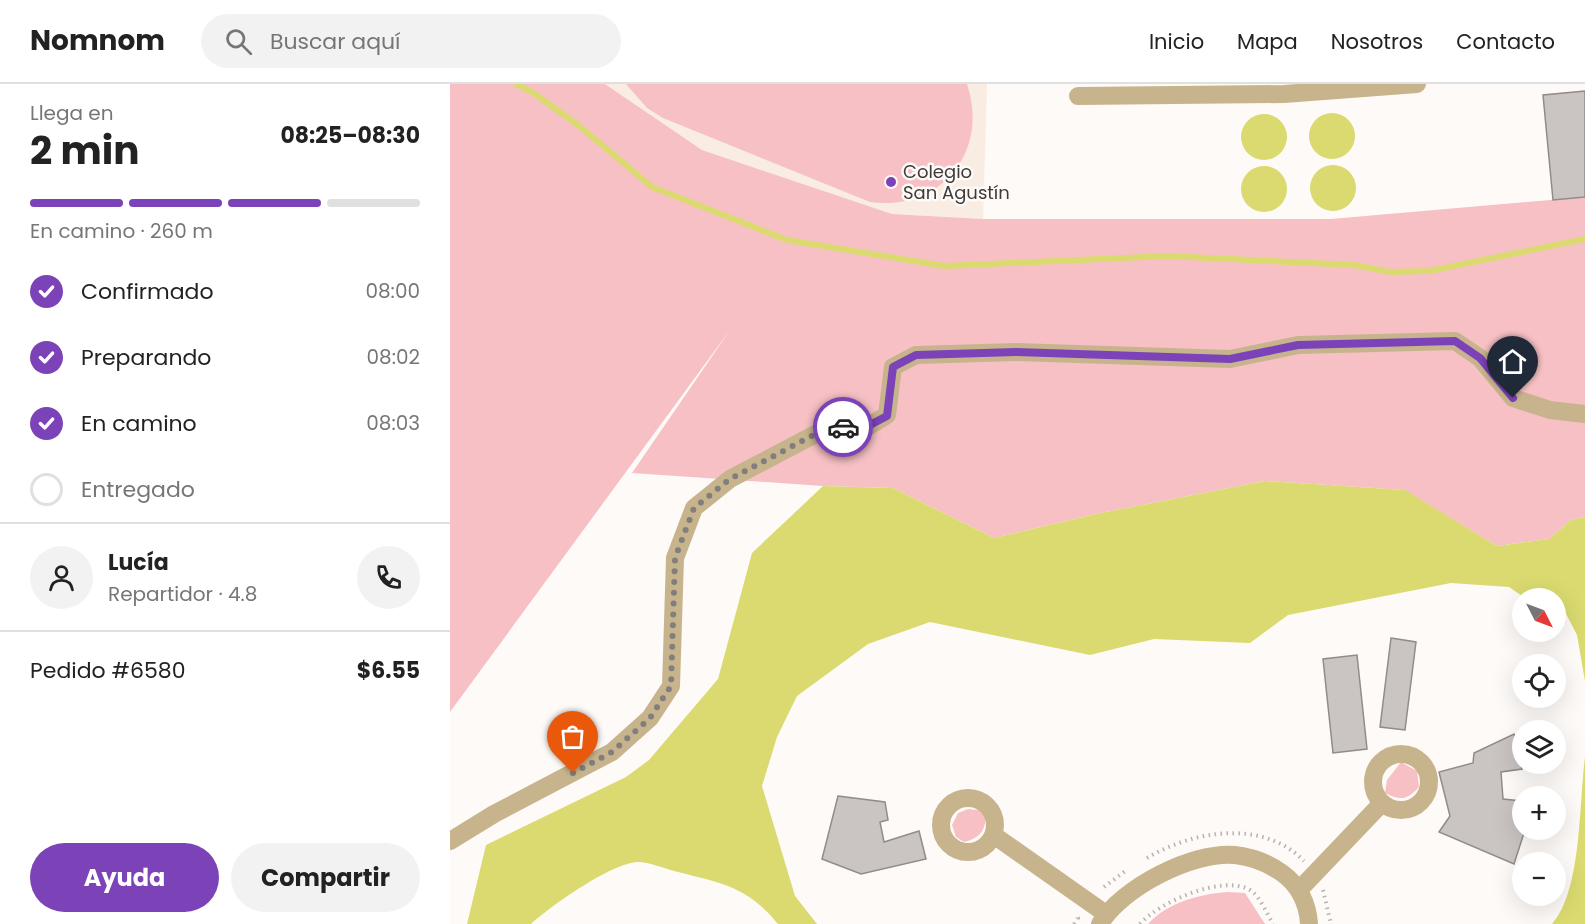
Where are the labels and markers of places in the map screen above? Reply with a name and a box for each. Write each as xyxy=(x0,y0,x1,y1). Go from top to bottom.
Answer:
place label: Colegio San Agustín xyxy=(903,159,1010,205)
marker: Colegio San Agustín xyxy=(884,175,898,189)
pin xyxy=(1487,336,1538,398)
pin xyxy=(547,711,598,773)

